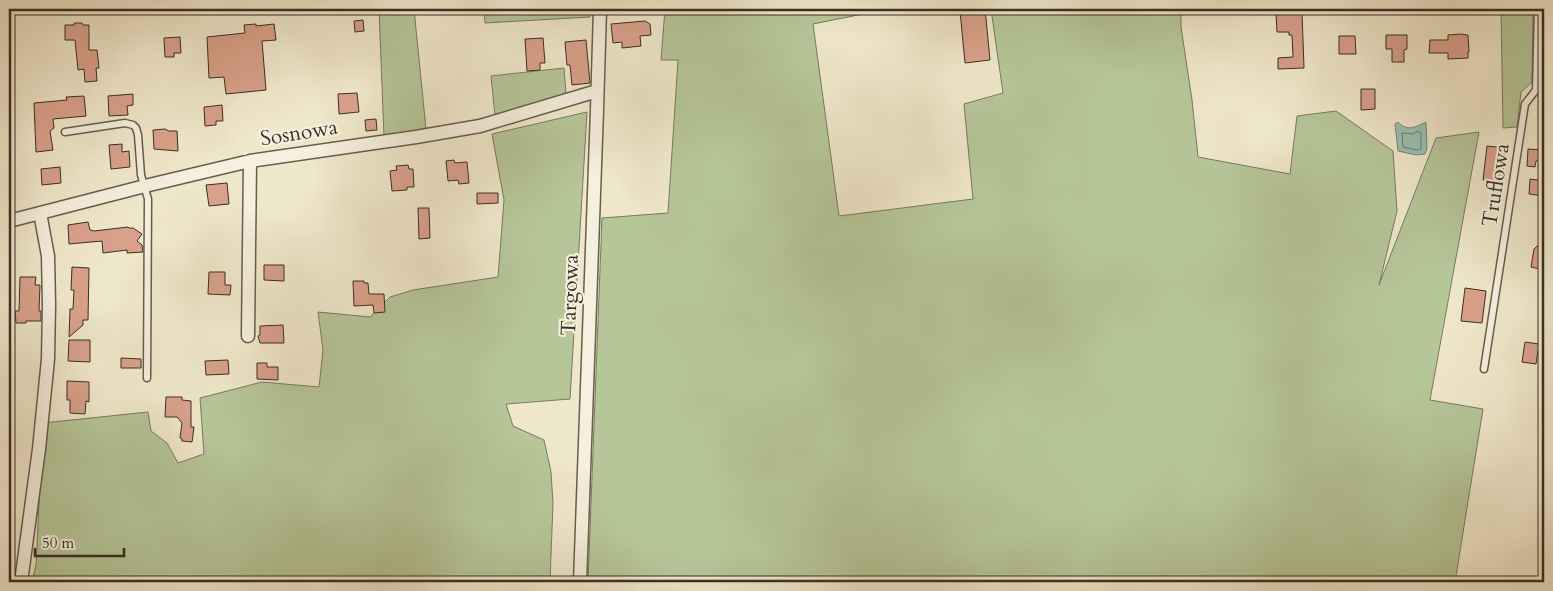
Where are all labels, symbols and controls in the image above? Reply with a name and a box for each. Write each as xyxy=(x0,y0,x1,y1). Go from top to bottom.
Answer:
street label: Sosnowa xyxy=(258,113,340,153)
street label: Truflowa xyxy=(1475,141,1517,229)
street label: Targowa xyxy=(554,254,586,336)
scale bar xyxy=(35,526,124,558)
text: 50 m xyxy=(42,533,74,553)

